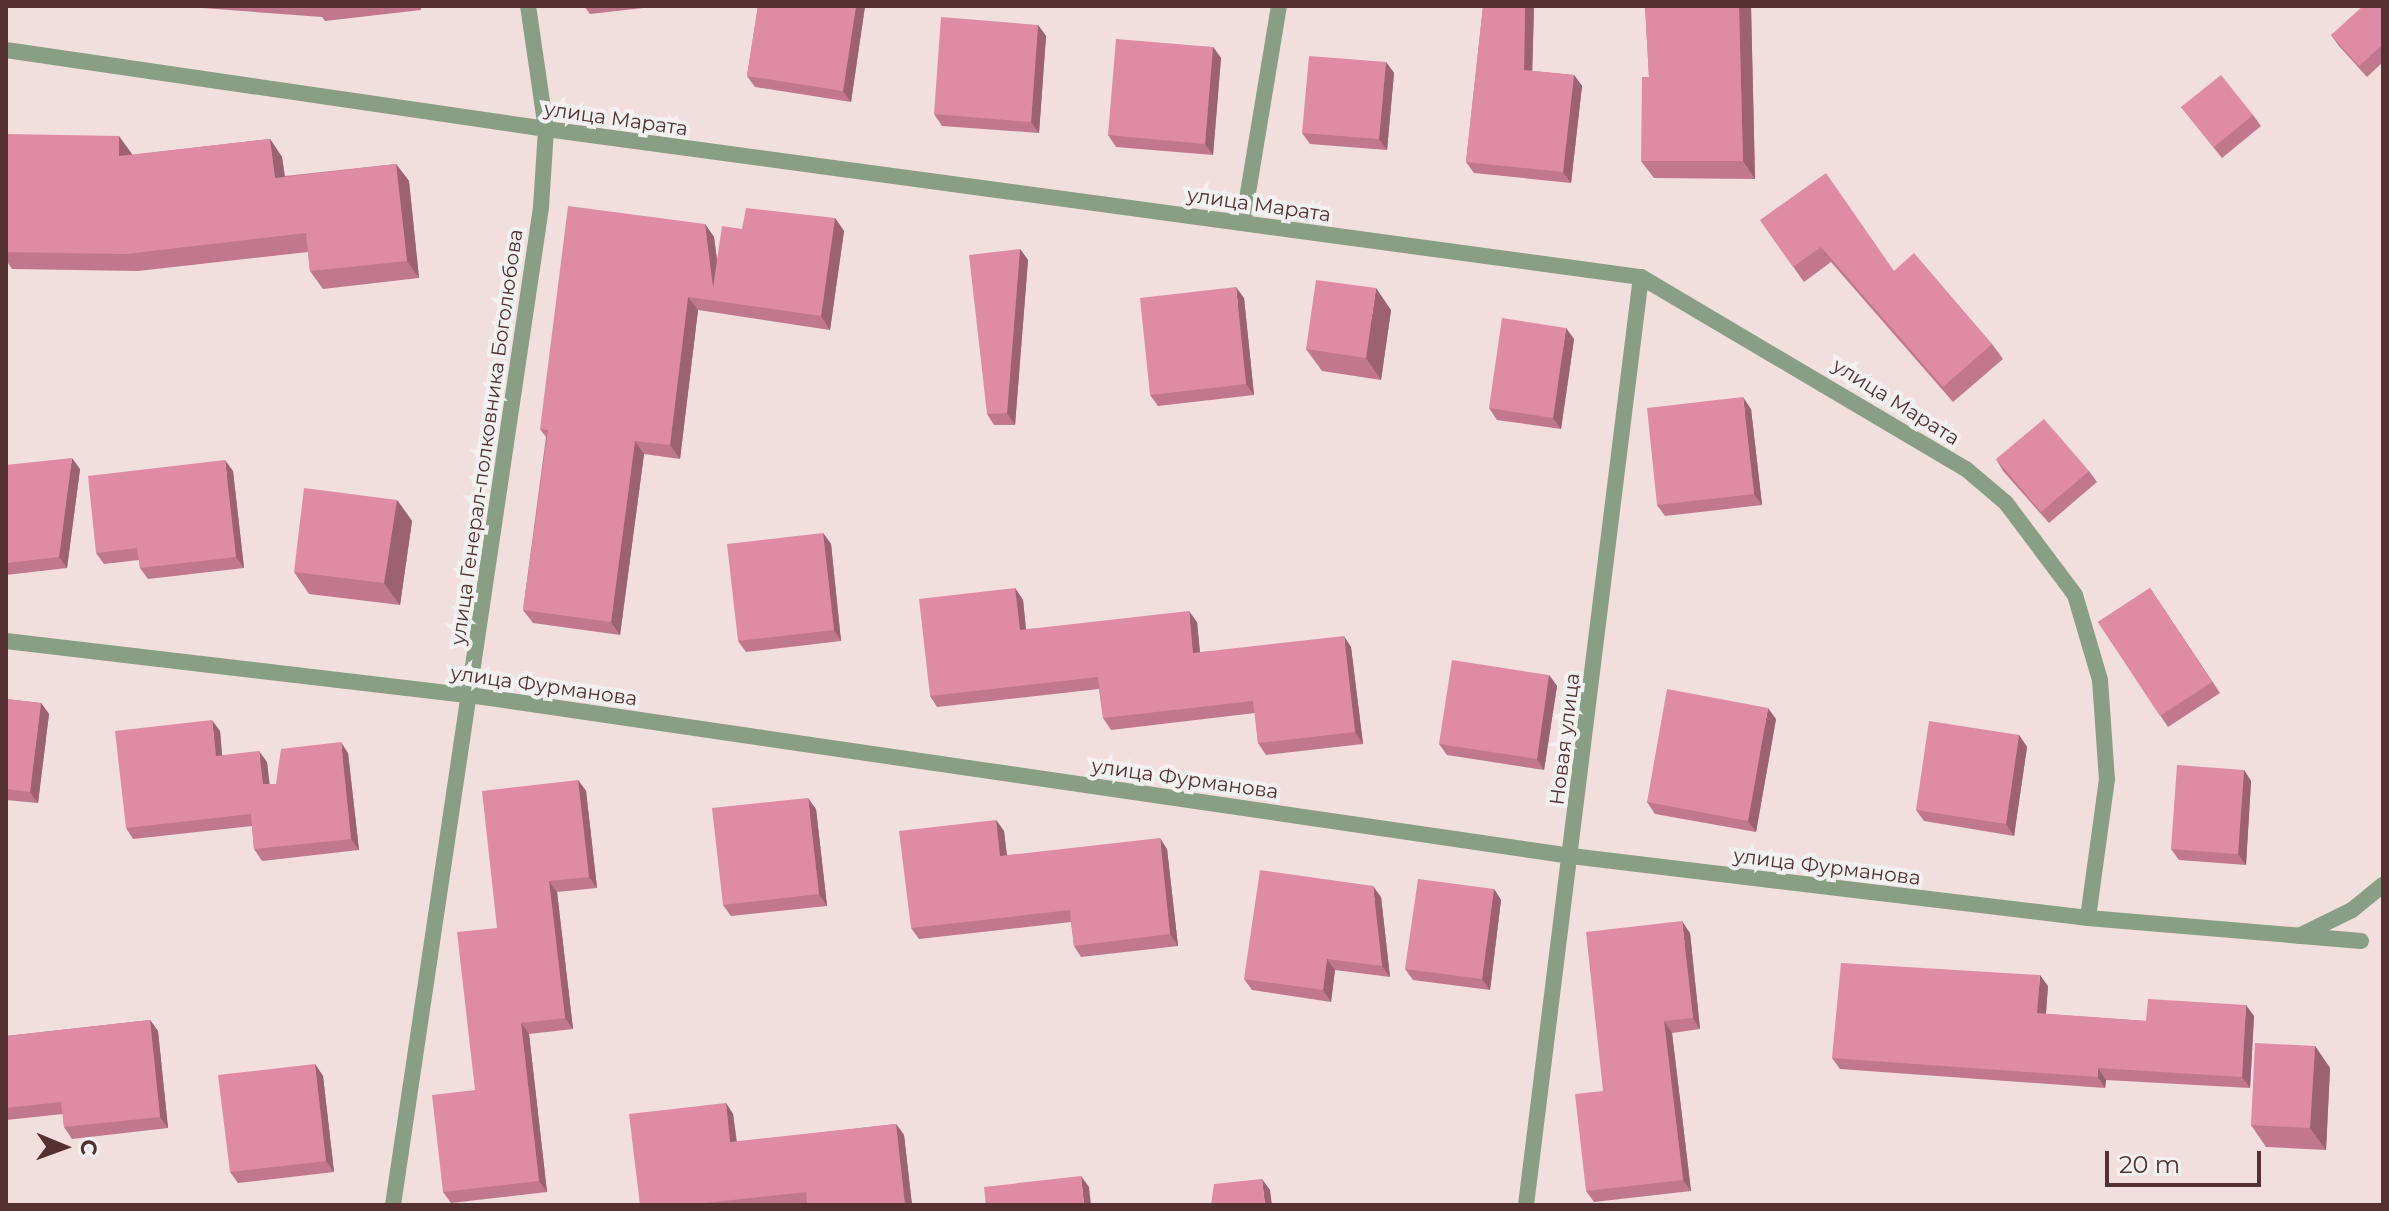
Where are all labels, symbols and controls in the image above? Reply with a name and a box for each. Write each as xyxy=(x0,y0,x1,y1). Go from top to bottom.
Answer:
street label: улица Марата xyxy=(543,97,689,141)
street label: улица Марата xyxy=(1186,183,1332,227)
street label: улица Генерал-полковника Боголюбова xyxy=(446,228,528,646)
street label: улица Марата xyxy=(1828,353,1964,451)
street label: улица Фурманова xyxy=(449,661,639,711)
street label: Новая улица xyxy=(1545,672,1585,806)
street label: улица Фурманова xyxy=(1090,754,1280,804)
street label: улица Фурманова xyxy=(1732,844,1922,890)
north arrow xyxy=(24,1107,104,1187)
scale bar xyxy=(2109,1135,2265,1185)
text: С xyxy=(75,1139,102,1156)
text: 20 m xyxy=(2119,1150,2180,1179)

